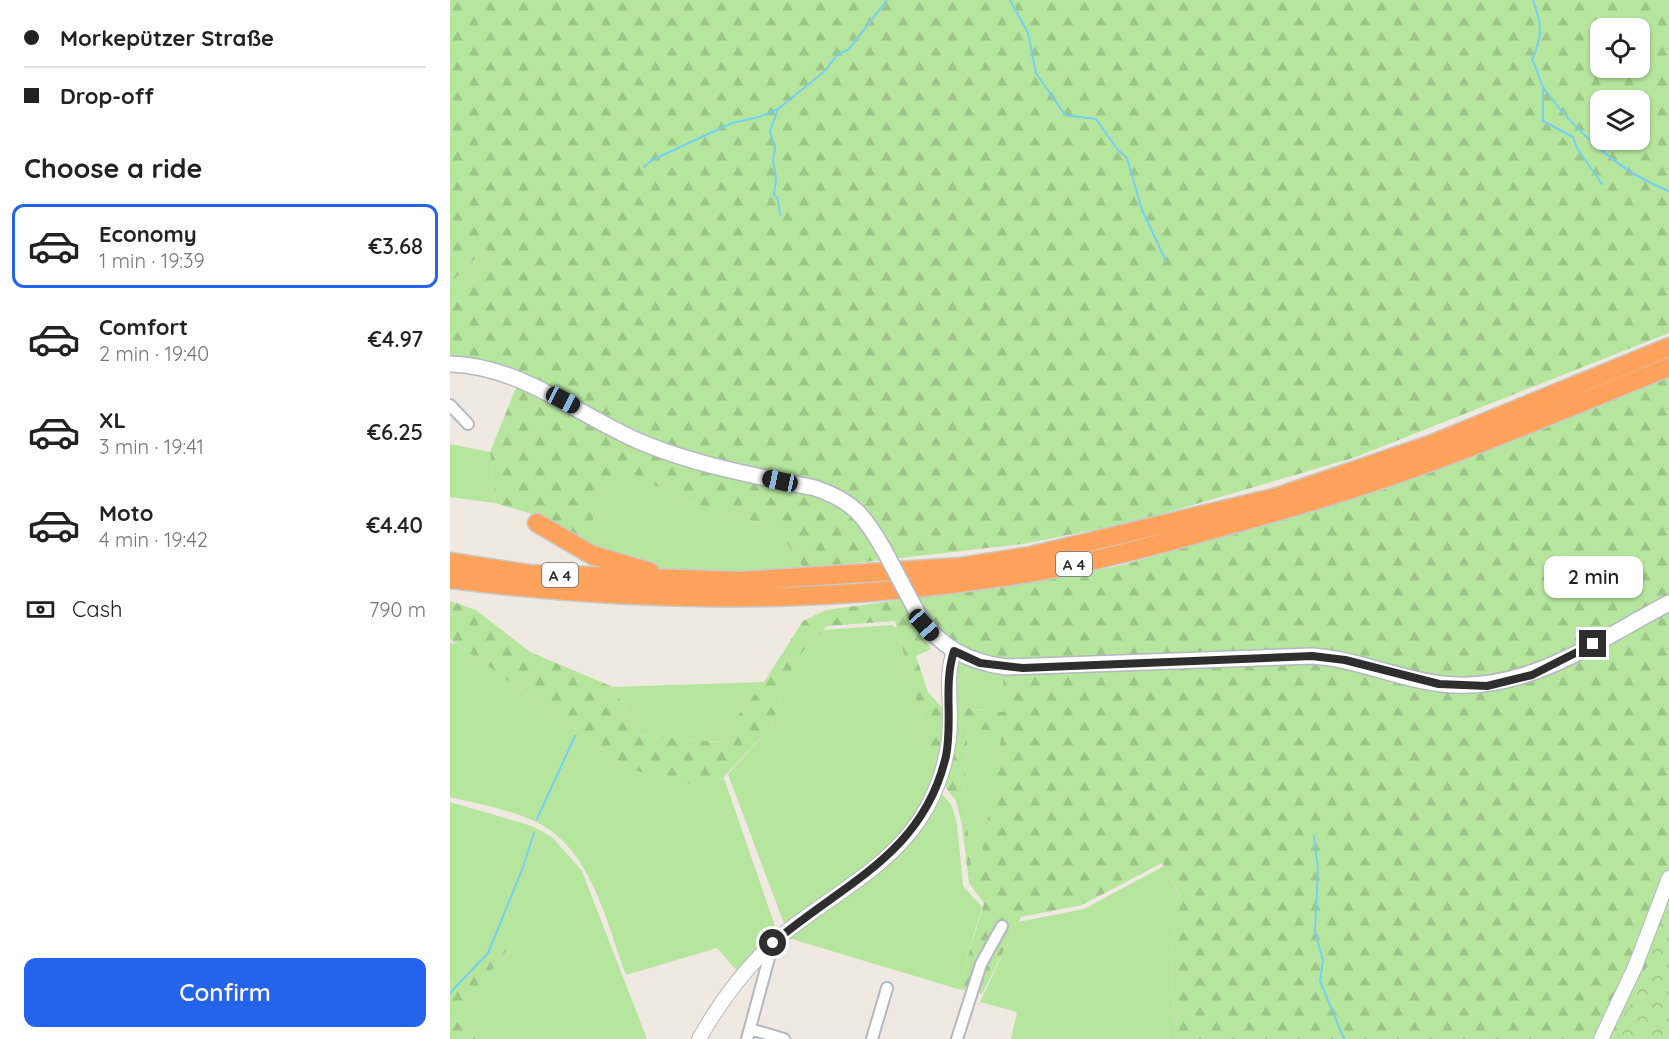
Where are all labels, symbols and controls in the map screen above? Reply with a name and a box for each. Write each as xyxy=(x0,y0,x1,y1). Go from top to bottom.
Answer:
map controls xyxy=(1590,18,1650,150)
button: locate xyxy=(1590,18,1650,78)
text: Morkepützer Straße xyxy=(60,24,274,52)
text: Drop-off xyxy=(60,82,154,110)
button: layers xyxy=(1590,90,1650,150)
text: Choose a ride xyxy=(24,151,202,185)
icon: car xyxy=(27,219,81,273)
text: Economy xyxy=(99,220,197,248)
text: €3.68 xyxy=(368,232,423,260)
text: 1 min · 19:39 xyxy=(99,248,205,273)
icon: car xyxy=(27,312,81,366)
text: Comfort xyxy=(99,313,188,341)
text: €4.97 xyxy=(368,325,423,353)
text: 2 min · 19:40 xyxy=(99,341,209,366)
car xyxy=(543,384,583,416)
icon: car xyxy=(27,405,81,459)
text: XL xyxy=(99,406,126,434)
text: €6.25 xyxy=(367,418,423,446)
text: 3 min · 19:41 xyxy=(99,434,204,459)
car xyxy=(761,468,799,494)
icon: car xyxy=(27,498,81,552)
text: Moto xyxy=(99,499,153,527)
text: €4.40 xyxy=(366,511,423,539)
text: 4 min · 19:42 xyxy=(99,527,208,552)
road number: A 4 xyxy=(1056,552,1092,576)
callout: 2 min xyxy=(1544,557,1642,599)
road number: A 4 xyxy=(542,563,578,587)
text: 2 min xyxy=(1568,564,1619,589)
icon: cash xyxy=(24,593,57,626)
text: Cash xyxy=(72,595,123,623)
text: 790 m xyxy=(369,597,426,622)
car xyxy=(905,606,943,644)
route end xyxy=(1579,630,1606,657)
route start xyxy=(759,929,786,956)
button: Confirm xyxy=(24,958,426,1027)

